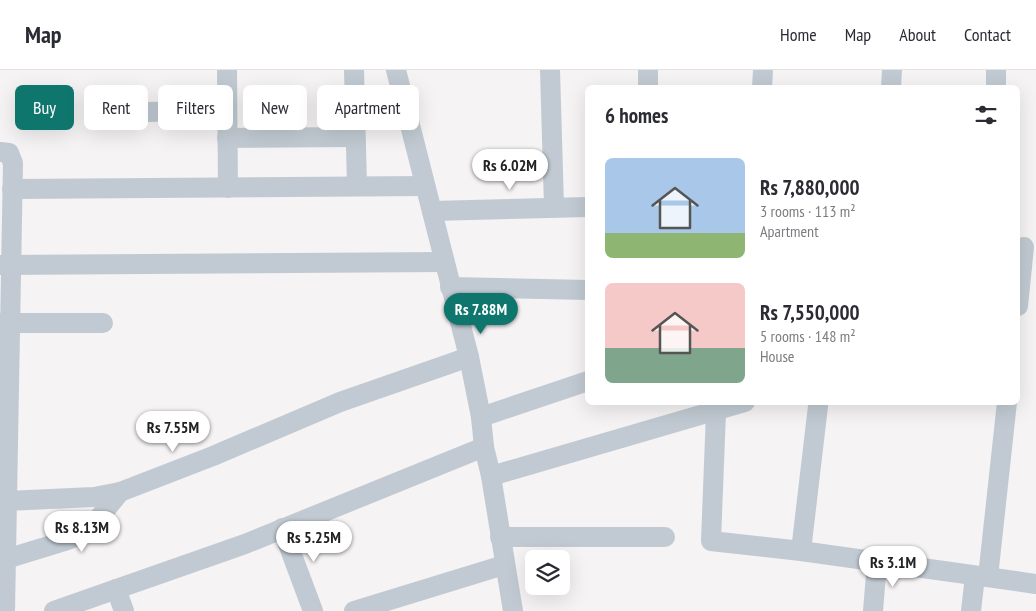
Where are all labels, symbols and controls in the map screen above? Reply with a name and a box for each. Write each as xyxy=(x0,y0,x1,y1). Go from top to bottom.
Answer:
text: Map xyxy=(25,19,62,50)
text: Home xyxy=(780,23,817,46)
text: Map xyxy=(845,23,871,46)
text: About xyxy=(899,23,936,46)
text: Contact xyxy=(964,23,1011,46)
chip: Buy xyxy=(15,85,74,130)
chip: Rent xyxy=(84,85,148,130)
chip: Filters xyxy=(158,85,233,130)
chip: New xyxy=(243,85,307,130)
chip: Apartment xyxy=(317,85,419,130)
icon: filters xyxy=(972,101,1000,129)
text: 6 homes xyxy=(605,102,668,129)
pin: Rs 6.02M xyxy=(458,148,562,191)
text: Rs 6.02M xyxy=(483,155,537,175)
text: Rs 7,880,000 xyxy=(760,174,859,201)
icon: home xyxy=(645,178,705,238)
text: 3 rooms · 113 m² xyxy=(760,201,856,221)
text: Apartment xyxy=(760,221,819,241)
pin: Rs 7.88M xyxy=(429,292,533,335)
text: Rs 7.88M xyxy=(455,299,507,319)
text: Rs 7,550,000 xyxy=(760,299,859,326)
icon: home xyxy=(645,303,705,363)
text: 5 rooms · 148 m² xyxy=(760,326,856,346)
text: House xyxy=(760,346,794,366)
pin: Rs 7.55M xyxy=(121,410,225,453)
text: Rs 7.55M xyxy=(147,417,199,437)
pin: Rs 8.13M xyxy=(30,510,134,553)
text: Rs 8.13M xyxy=(55,517,109,537)
pin: Rs 5.25M xyxy=(262,520,366,563)
text: Rs 5.25M xyxy=(287,527,341,547)
pin: Rs 3.1M xyxy=(847,546,939,588)
map controls xyxy=(525,550,570,595)
button: layers xyxy=(525,550,570,595)
text: Rs 3.1M xyxy=(870,552,916,572)

